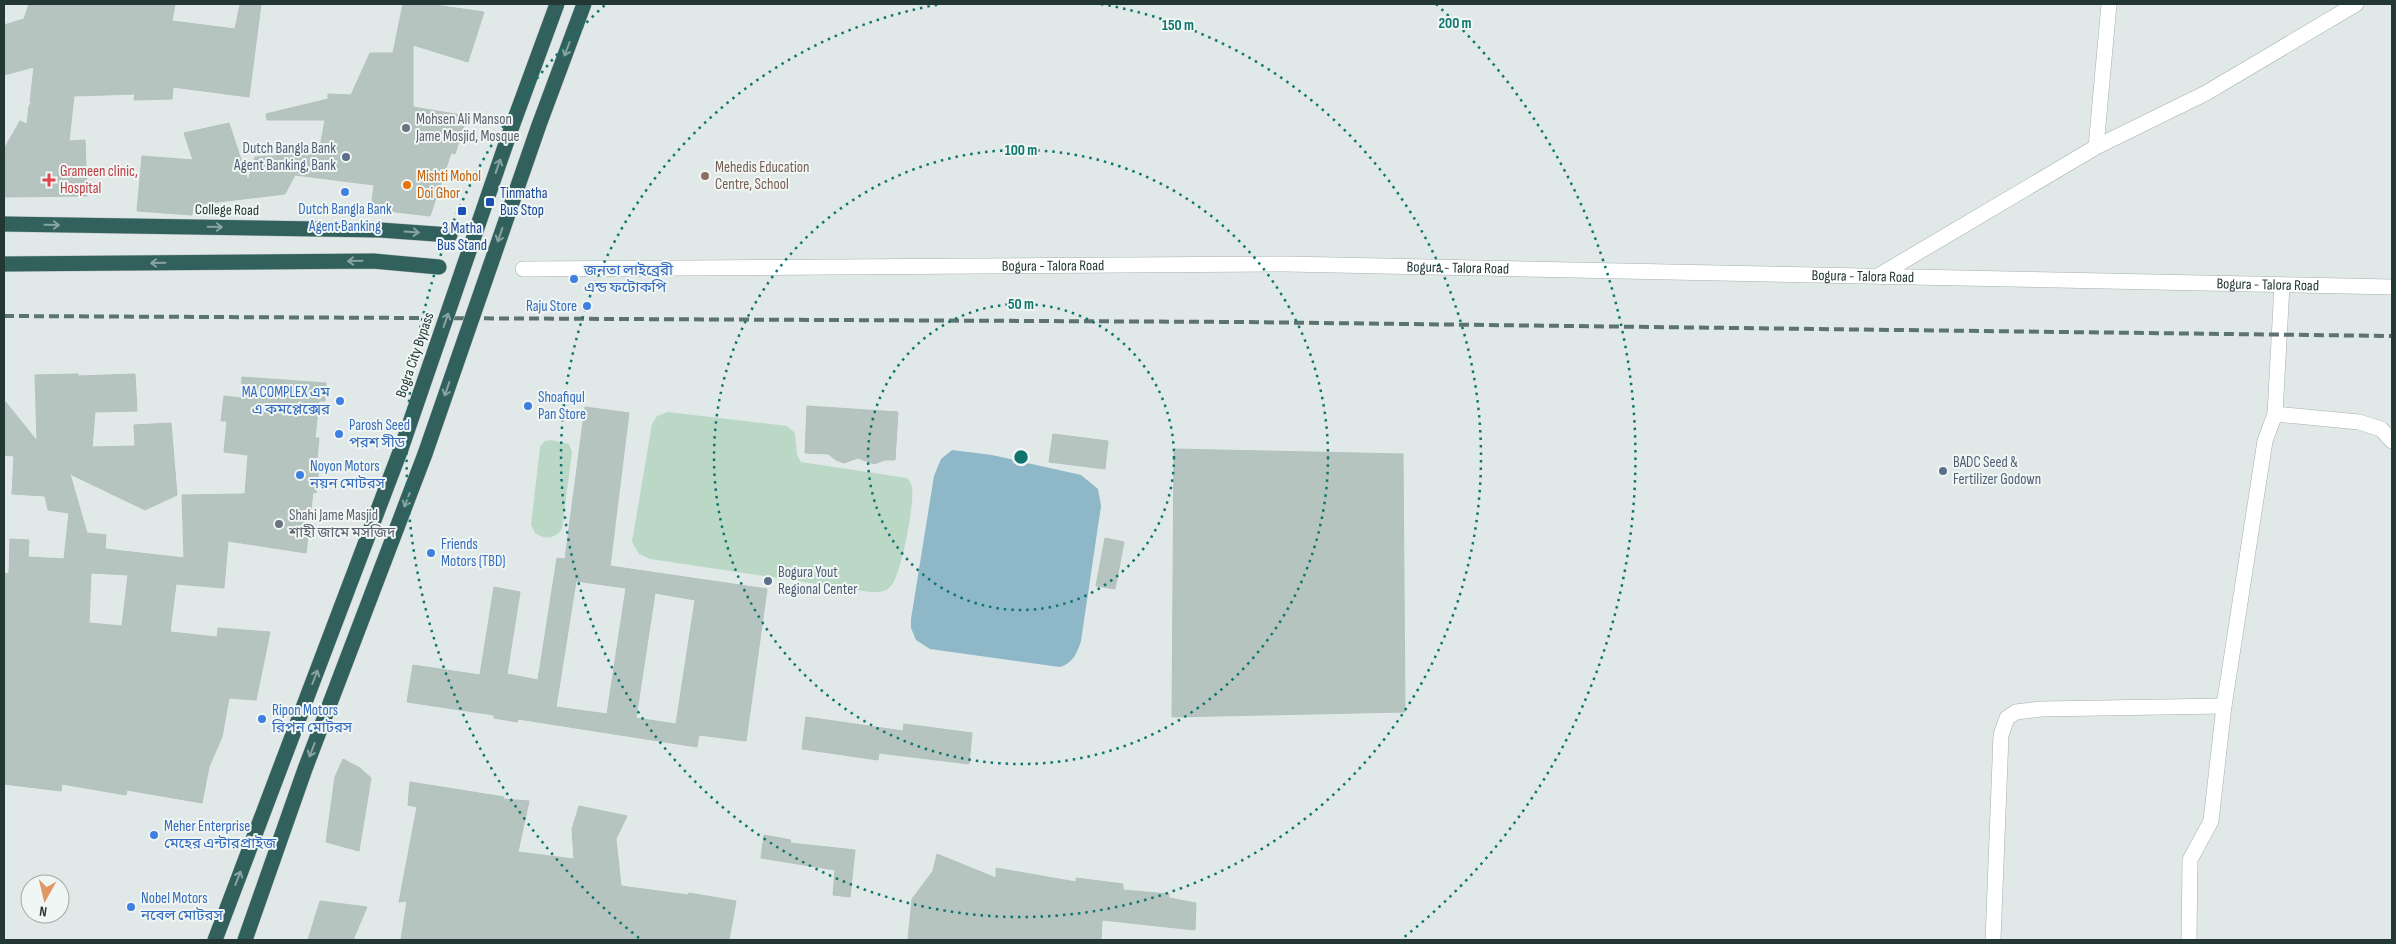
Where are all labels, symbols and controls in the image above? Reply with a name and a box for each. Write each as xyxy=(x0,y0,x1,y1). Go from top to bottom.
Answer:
text: 200 m xyxy=(1438,14,1472,33)
text: 150 m xyxy=(1162,16,1194,35)
one-way arrow xyxy=(562,41,571,57)
place label: Mohsen Ali Manson Jame Mosjid, Mosque xyxy=(415,110,519,146)
marker: Mohsen Ali Manson Jame Mosjid, Mosque xyxy=(400,122,412,134)
place label: Dutch Bangla Bank Agent Banking, Bank xyxy=(233,139,336,175)
text: 100 m xyxy=(1005,141,1037,160)
marker: Dutch Bangla Bank Agent Banking, Bank xyxy=(340,151,352,163)
one-way arrow xyxy=(494,158,504,174)
place label: Mehedis Education Centre, School xyxy=(715,158,809,194)
place label: Grameen clinic, Hospital xyxy=(60,162,138,198)
place label: Mishti Mohol Doi Ghor xyxy=(417,167,481,203)
marker: Mehedis Education Centre, School xyxy=(699,170,711,182)
marker: Grameen clinic, Hospital xyxy=(42,173,56,187)
marker: Mishti Mohol Doi Ghor xyxy=(401,179,413,191)
place label: Tinmatha Bus Stop xyxy=(500,184,548,220)
marker: Dutch Bangla Bank Agent Banking xyxy=(339,186,351,198)
marker: Tinmatha Bus Stop xyxy=(484,196,496,208)
street label: College Road xyxy=(195,200,259,220)
place label: Dutch Bangla Bank Agent Banking xyxy=(298,200,392,236)
marker: 3 Matha Bus Stand xyxy=(456,205,468,217)
place label: 3 Matha Bus Stand xyxy=(437,219,487,255)
one-way arrow xyxy=(44,220,60,230)
one-way arrow xyxy=(206,222,223,232)
one-way arrow xyxy=(495,227,505,243)
one-way arrow xyxy=(404,228,420,237)
one-way arrow xyxy=(348,256,364,266)
street label: Bogura - Talora Road xyxy=(1002,256,1104,275)
street label: Bogura - Talora Road xyxy=(1406,257,1509,278)
one-way arrow xyxy=(150,258,166,268)
place label: জনতা লাইব্রেরী এন্ড ফটোকপি xyxy=(583,261,674,297)
street label: Bogura - Talora Road xyxy=(1811,265,1914,287)
marker: জনতা লাইব্রেরী এন্ড ফটোকপি xyxy=(568,273,580,285)
street label: Bogura - Talora Road xyxy=(2216,274,2319,295)
text: 50 m xyxy=(1008,295,1034,314)
place label: Raju Store xyxy=(526,297,577,316)
marker: Raju Store xyxy=(581,300,593,312)
street label: Bogra City Bypass xyxy=(392,310,438,400)
one-way arrow xyxy=(442,313,451,328)
one-way arrow xyxy=(442,381,451,396)
place label: MA COMPLEX এম এ কমপ্লেক্সের xyxy=(242,383,331,419)
place label: Shoafiqul Pan Store xyxy=(538,388,586,424)
marker: MA COMPLEX এম এ কমপ্লেক্সের xyxy=(334,395,346,407)
marker: Shoafiqul Pan Store xyxy=(522,400,534,412)
place label: Parosh Seed পরশ সীড xyxy=(349,416,410,452)
marker: Parosh Seed পরশ সীড xyxy=(333,428,345,440)
centre of rings xyxy=(1012,448,1030,466)
place label: BADC Seed & Fertilizer Godown xyxy=(1953,453,2041,489)
place label: Noyon Motors নয়ন মোটরস xyxy=(309,457,386,493)
marker: BADC Seed & Fertilizer Godown xyxy=(1937,465,1949,477)
marker: Noyon Motors নয়ন মোটরস xyxy=(294,469,306,481)
one-way arrow xyxy=(402,491,411,507)
place label: Shahi Jame Masjid শাহী জামে মসজিদ xyxy=(288,506,396,542)
marker: Shahi Jame Masjid শাহী জামে মসজিদ xyxy=(273,518,285,530)
place label: Friends Motors (TBD) xyxy=(441,535,506,571)
marker: Friends Motors (TBD) xyxy=(425,547,437,559)
place label: Bogura Yout Regional Center xyxy=(778,563,858,599)
marker: Bogura Yout Regional Center xyxy=(762,575,774,587)
one-way arrow xyxy=(311,670,320,685)
place label: Ripon Motors রিপন মোটরস xyxy=(271,701,353,737)
marker: Ripon Motors রিপন মোটরস xyxy=(256,713,268,725)
one-way arrow xyxy=(307,741,316,757)
place label: Meher Enterprise মেহের এন্টারপ্রাইজ xyxy=(164,817,277,853)
marker: Meher Enterprise মেহের এন্টারপ্রাইজ xyxy=(148,829,160,841)
one-way arrow xyxy=(234,871,244,886)
north arrow xyxy=(20,874,70,924)
place label: Nobel Motors নবেল মোটরস xyxy=(140,889,223,925)
marker: Nobel Motors নবেল মোটরস xyxy=(125,901,137,913)
text: N xyxy=(38,902,48,920)

